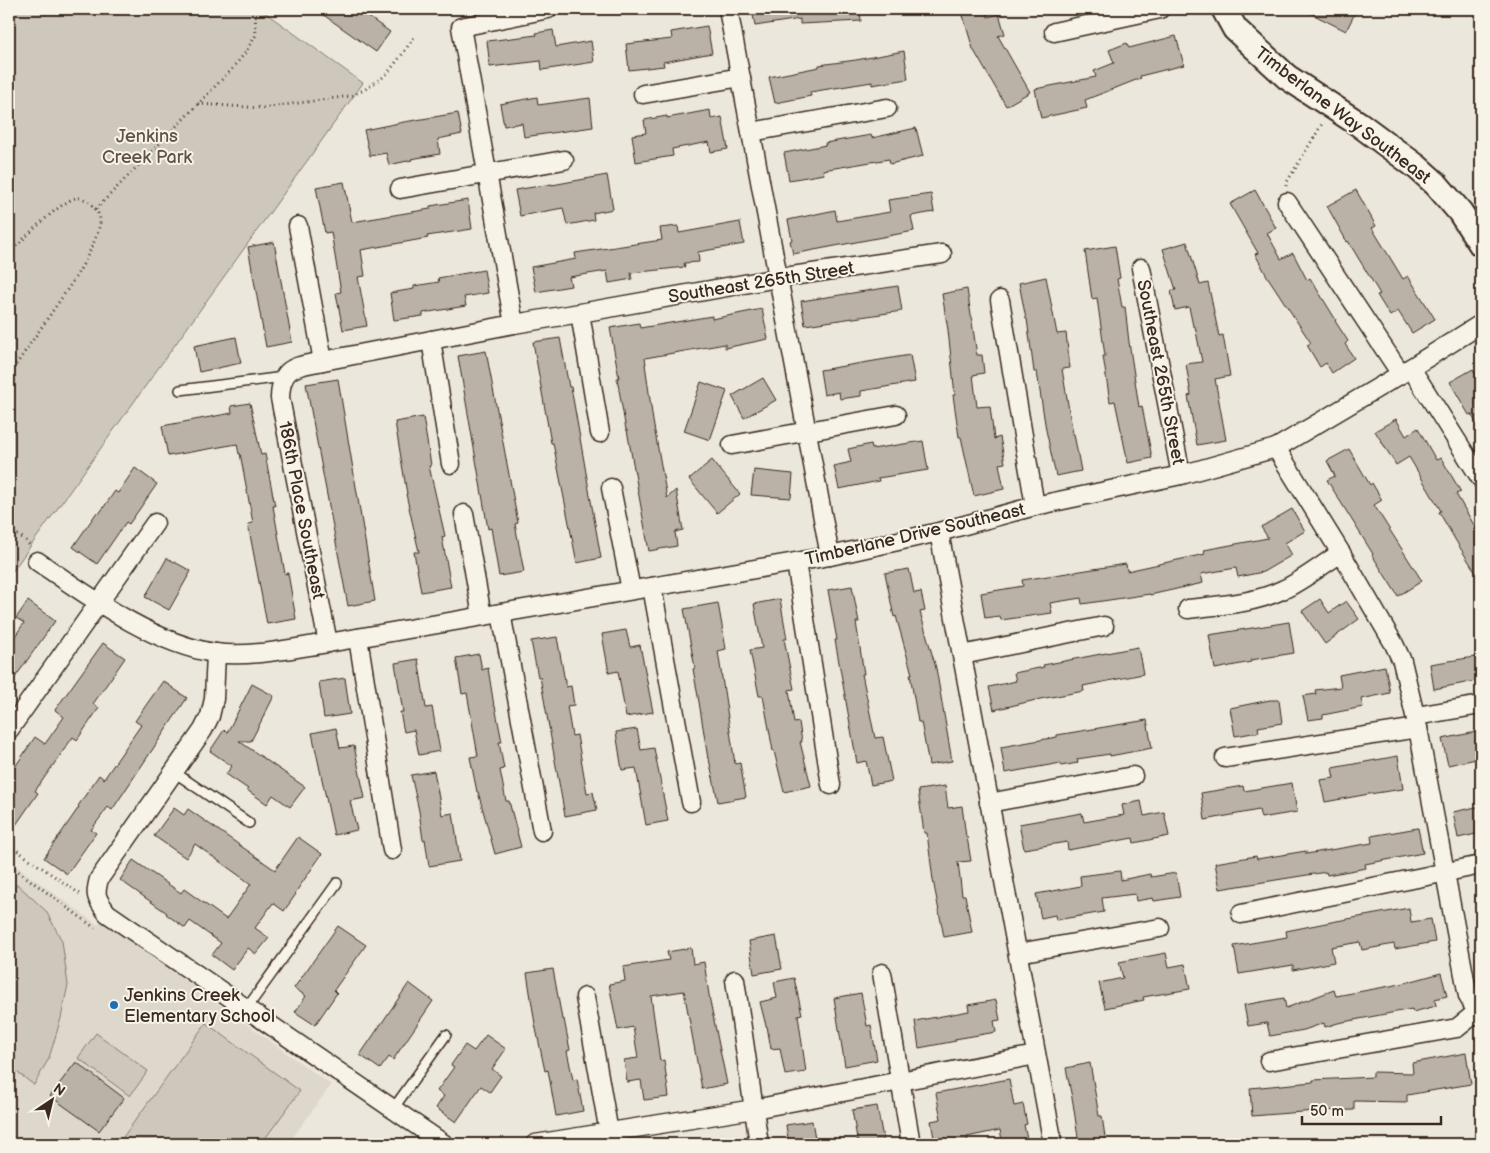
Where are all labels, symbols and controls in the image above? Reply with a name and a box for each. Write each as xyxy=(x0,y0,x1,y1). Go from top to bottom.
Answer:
street label: Timberlane Way Southeast xyxy=(1251,42,1435,189)
park label: Jenkins Creek Park xyxy=(102,126,192,168)
street label: Southeast 265th Street xyxy=(667,257,856,308)
street label: Southeast 265th Street xyxy=(1132,278,1189,467)
street label: 186th Place Southeast xyxy=(274,419,329,601)
street label: Timberlane Drive Southeast xyxy=(803,499,1028,570)
place label: Jenkins Creek Elementary School xyxy=(124,985,275,1027)
marker: Jenkins Creek Elementary School xyxy=(108,999,120,1011)
north arrow xyxy=(28,1076,78,1126)
text: N xyxy=(50,1080,68,1100)
scale bar xyxy=(1302,1093,1441,1125)
text: 50 m xyxy=(1310,1102,1344,1121)

